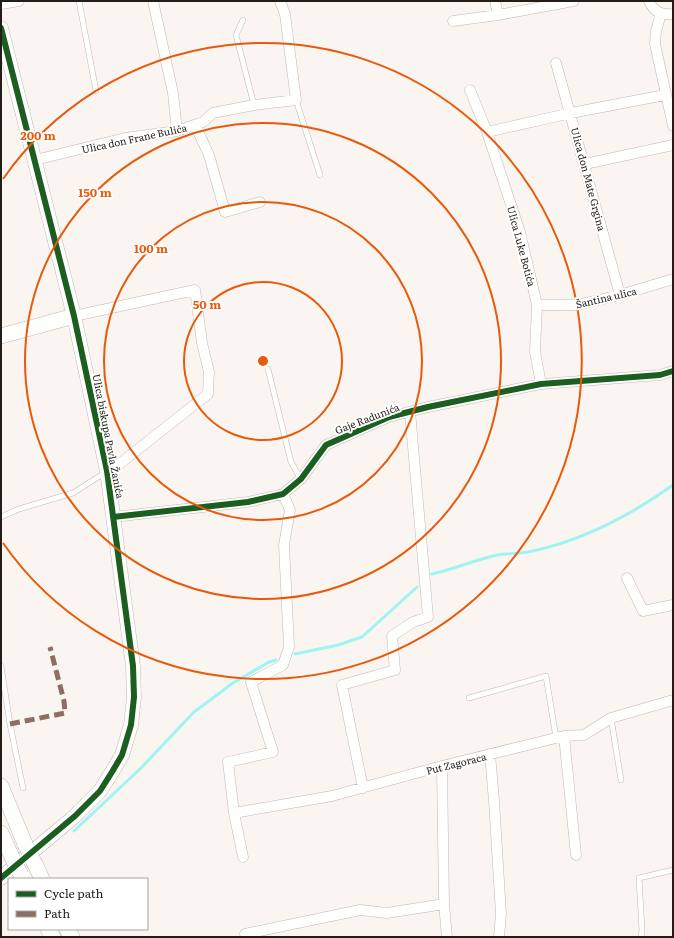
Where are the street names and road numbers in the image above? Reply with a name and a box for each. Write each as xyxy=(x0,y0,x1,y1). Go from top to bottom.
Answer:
street label: Ulica don Frane Bulića xyxy=(80,119,189,156)
street label: Ulica don Mate Grgina xyxy=(568,125,610,233)
street label: Ulica Luke Botića xyxy=(504,204,540,289)
street label: Šantina ulica xyxy=(574,283,639,311)
street label: Ulica biskupa Pavla Žanića xyxy=(90,372,129,500)
street label: Gaje Radunića xyxy=(333,399,402,437)
street label: Put Zagoraca xyxy=(424,748,488,778)

